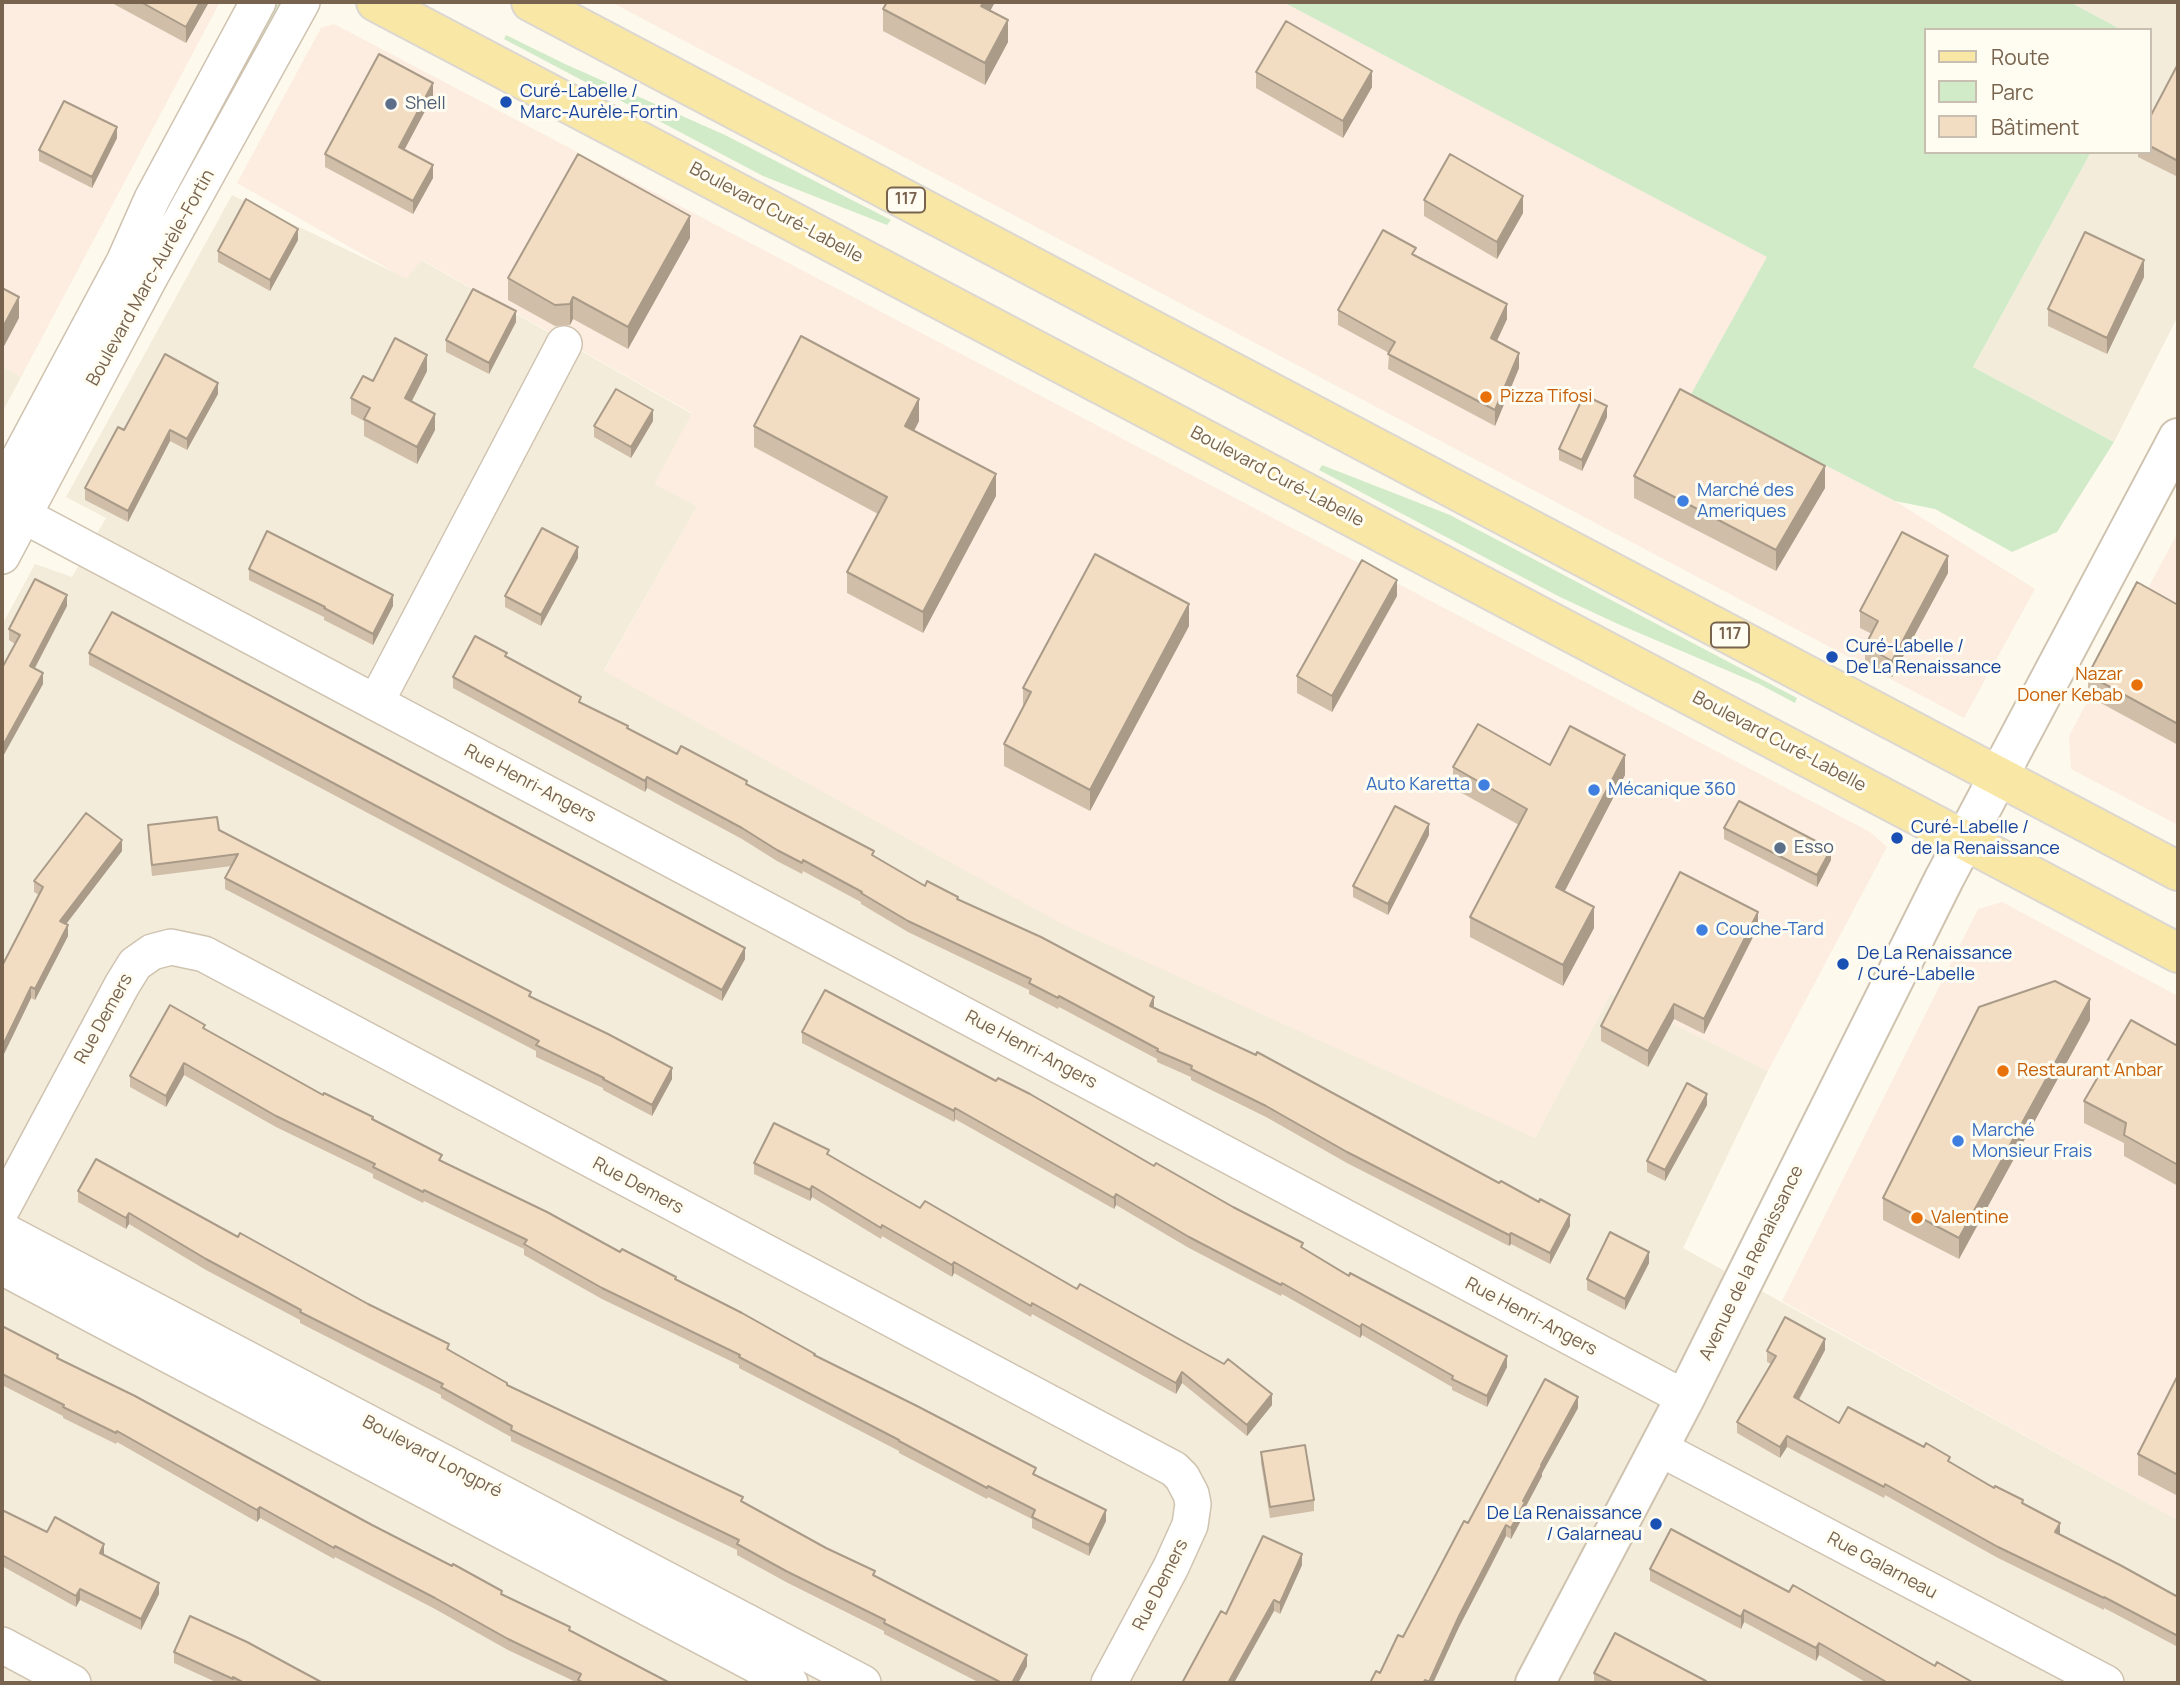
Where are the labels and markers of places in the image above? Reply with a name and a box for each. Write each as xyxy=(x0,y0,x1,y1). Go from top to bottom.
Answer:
place label: Curé-Labelle / Marc-Aurèle-Fortin xyxy=(520,81,678,124)
place label: Shell xyxy=(405,93,446,115)
marker: Curé-Labelle / Marc-Aurèle-Fortin xyxy=(498,94,514,110)
marker: Shell xyxy=(383,96,399,112)
place label: Pizza Tifosi xyxy=(1500,386,1592,408)
marker: Pizza Tifosi xyxy=(1478,389,1494,405)
place label: Marché des Ameriques xyxy=(1697,480,1794,522)
marker: Marché des Ameriques xyxy=(1675,493,1691,509)
place label: Curé-Labelle / De La Renaissance xyxy=(1846,636,2001,678)
marker: Curé-Labelle / De La Renaissance xyxy=(1824,649,1840,665)
place label: Nazar Doner Kebab xyxy=(2017,664,2123,706)
marker: Nazar Doner Kebab xyxy=(2129,677,2145,693)
place label: Auto Karetta xyxy=(1366,774,1470,796)
marker: Auto Karetta xyxy=(1476,777,1492,793)
place label: Mécanique 360 xyxy=(1608,779,1736,801)
marker: Mécanique 360 xyxy=(1586,782,1602,798)
place label: Curé-Labelle / de la Renaissance xyxy=(1911,817,2060,860)
marker: Curé-Labelle / de la Renaissance xyxy=(1889,830,1905,846)
place label: Esso xyxy=(1794,837,1834,859)
marker: Esso xyxy=(1772,840,1788,856)
place label: Couche-Tard xyxy=(1716,919,1824,941)
marker: Couche-Tard xyxy=(1694,922,1710,938)
place label: De La Renaissance / Curé-Labelle xyxy=(1857,943,2012,986)
marker: De La Renaissance / Curé-Labelle xyxy=(1835,956,1851,972)
place label: Restaurant Anbar xyxy=(2017,1060,2163,1082)
marker: Restaurant Anbar xyxy=(1995,1063,2011,1079)
place label: Marché Monsieur Frais xyxy=(1972,1120,2092,1162)
marker: Marché Monsieur Frais xyxy=(1950,1133,1966,1149)
place label: Valentine xyxy=(1931,1207,2009,1229)
marker: Valentine xyxy=(1909,1210,1925,1226)
place label: De La Renaissance / Galarneau xyxy=(1487,1503,1642,1546)
marker: De La Renaissance / Galarneau xyxy=(1648,1516,1664,1532)

